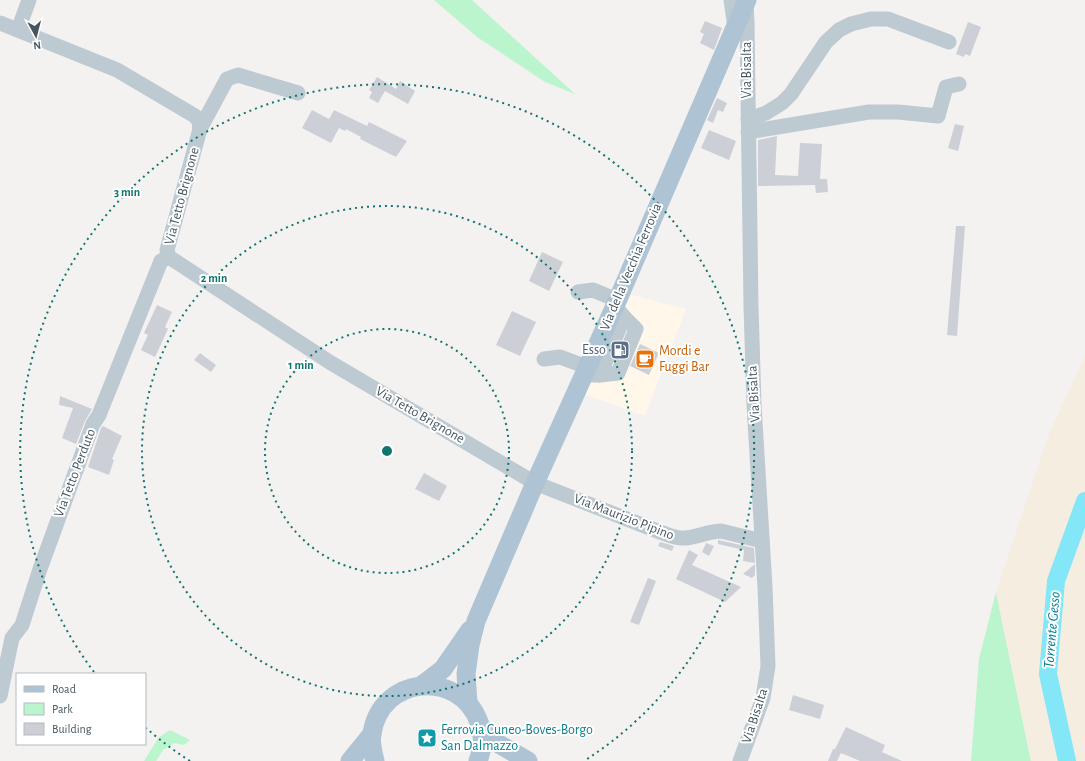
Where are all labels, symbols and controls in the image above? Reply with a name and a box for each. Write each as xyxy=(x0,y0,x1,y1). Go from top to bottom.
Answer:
north arrow xyxy=(16,16,56,56)
text: N xyxy=(33,40,42,51)
street label: Via Bisalta xyxy=(740,41,754,99)
street label: Via Tetto Brignone xyxy=(162,146,202,246)
text: 3 min xyxy=(114,186,140,198)
street label: Via della Vecchia Ferrovia xyxy=(598,201,664,333)
text: 2 min xyxy=(201,272,227,284)
fuel station icon: Esso xyxy=(609,339,631,361)
place label: Esso xyxy=(582,343,606,357)
place label: Mordi e Fuggi Bar xyxy=(659,344,710,374)
cafe icon: Mordi e Fuggi Bar xyxy=(634,348,656,370)
text: 1 min xyxy=(288,359,314,371)
street label: Via Bisalta xyxy=(745,365,762,423)
street label: Via Tetto Brignone xyxy=(373,384,467,446)
street label: Via Tetto Perduto xyxy=(52,427,98,519)
centre of rings xyxy=(380,444,394,458)
street label: Via Maurizio Pipino xyxy=(572,491,676,543)
water label: Torrente Gesso xyxy=(1041,591,1063,669)
legend xyxy=(16,673,146,745)
text: Road xyxy=(52,683,76,695)
street label: Via Bisalta xyxy=(740,686,771,745)
text: Park xyxy=(52,703,73,715)
text: Building xyxy=(52,723,92,735)
place label: Ferrovia Cuneo-Boves-Borgo San Dalmazzo xyxy=(441,723,593,753)
place icon: Ferrovia Cuneo-Boves-Borgo San Dalmazzo xyxy=(416,727,438,749)

